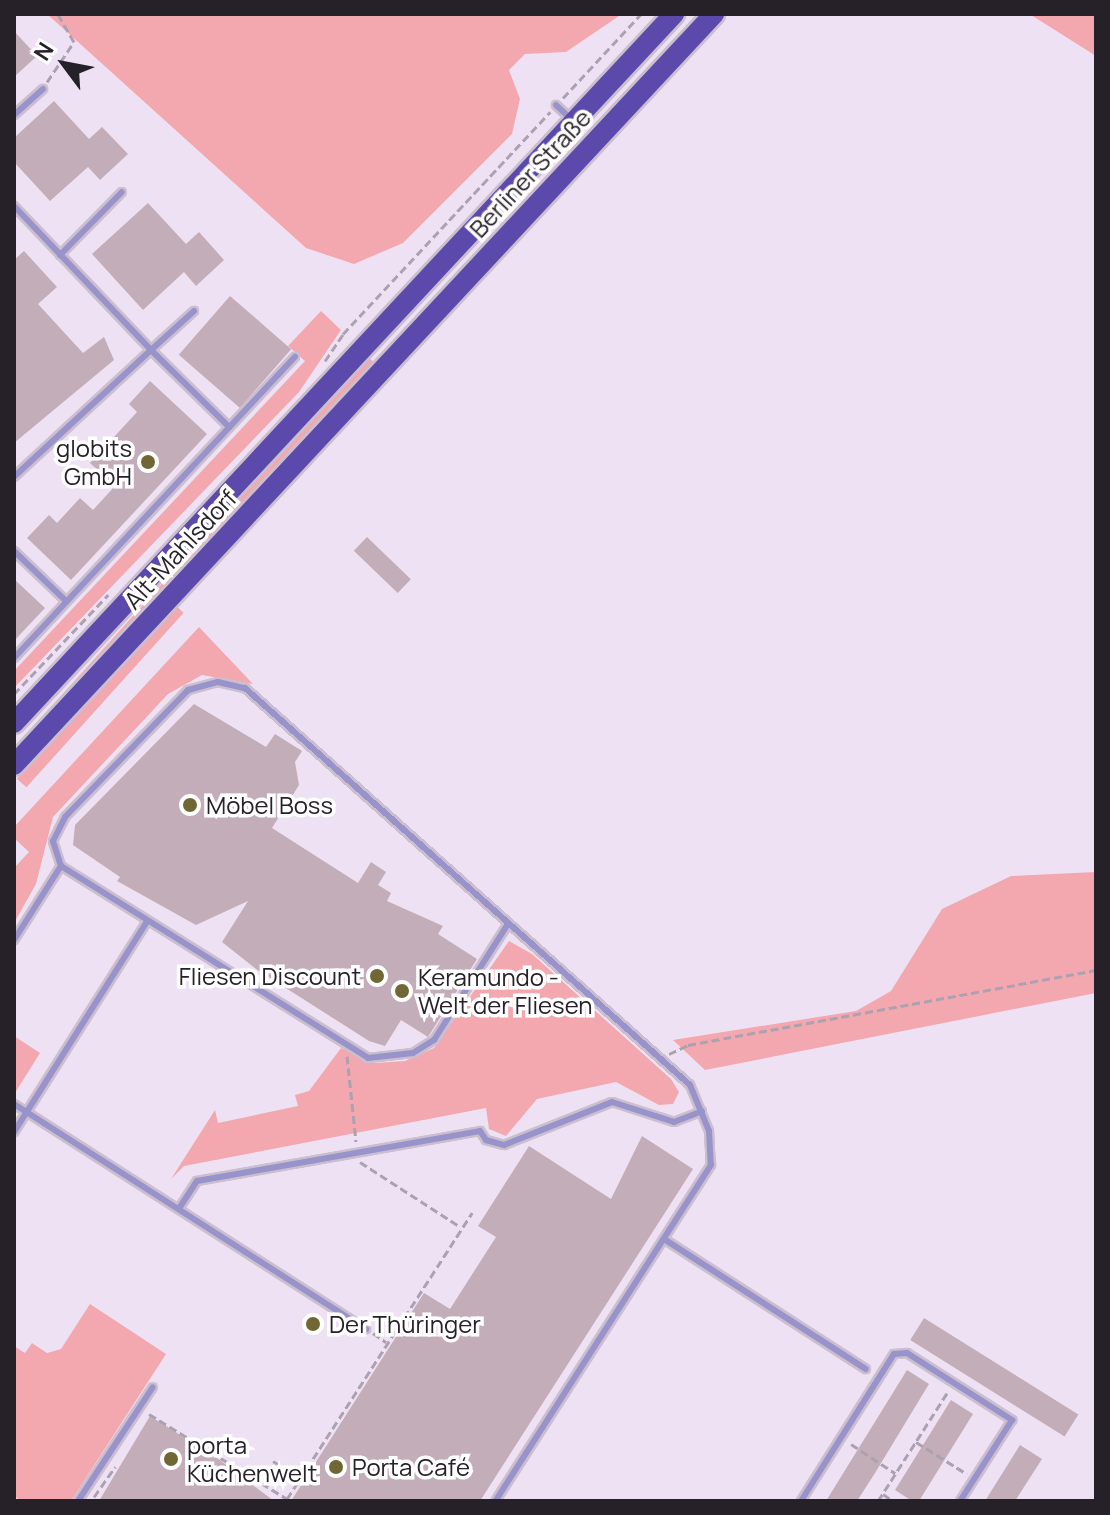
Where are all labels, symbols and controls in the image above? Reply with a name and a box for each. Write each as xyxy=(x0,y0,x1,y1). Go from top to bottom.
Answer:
north arrow xyxy=(24,24,104,104)
text: N xyxy=(27,37,61,66)
street label: Berliner Straße xyxy=(463,103,597,243)
place label: globits GmbH xyxy=(56,434,132,490)
marker: globits GmbH xyxy=(139,453,157,471)
street label: Alt-Mahlsdorf xyxy=(118,484,242,614)
place label: Möbel Boss xyxy=(206,791,333,819)
marker: Möbel Boss xyxy=(181,796,199,814)
place label: Fliesen Discount xyxy=(179,962,361,990)
place label: Keramundo - Welt der Fliesen xyxy=(418,963,593,1019)
marker: Fliesen Discount xyxy=(368,967,386,985)
marker: Keramundo - Welt der Fliesen xyxy=(393,982,411,1000)
place label: Der Thüringer xyxy=(329,1310,481,1338)
marker: Der Thüringer xyxy=(304,1315,322,1333)
place label: porta Küchenwelt xyxy=(187,1431,317,1487)
marker: porta Küchenwelt xyxy=(162,1450,180,1468)
place label: Porta Café xyxy=(352,1453,470,1481)
marker: Porta Café xyxy=(327,1458,345,1476)

